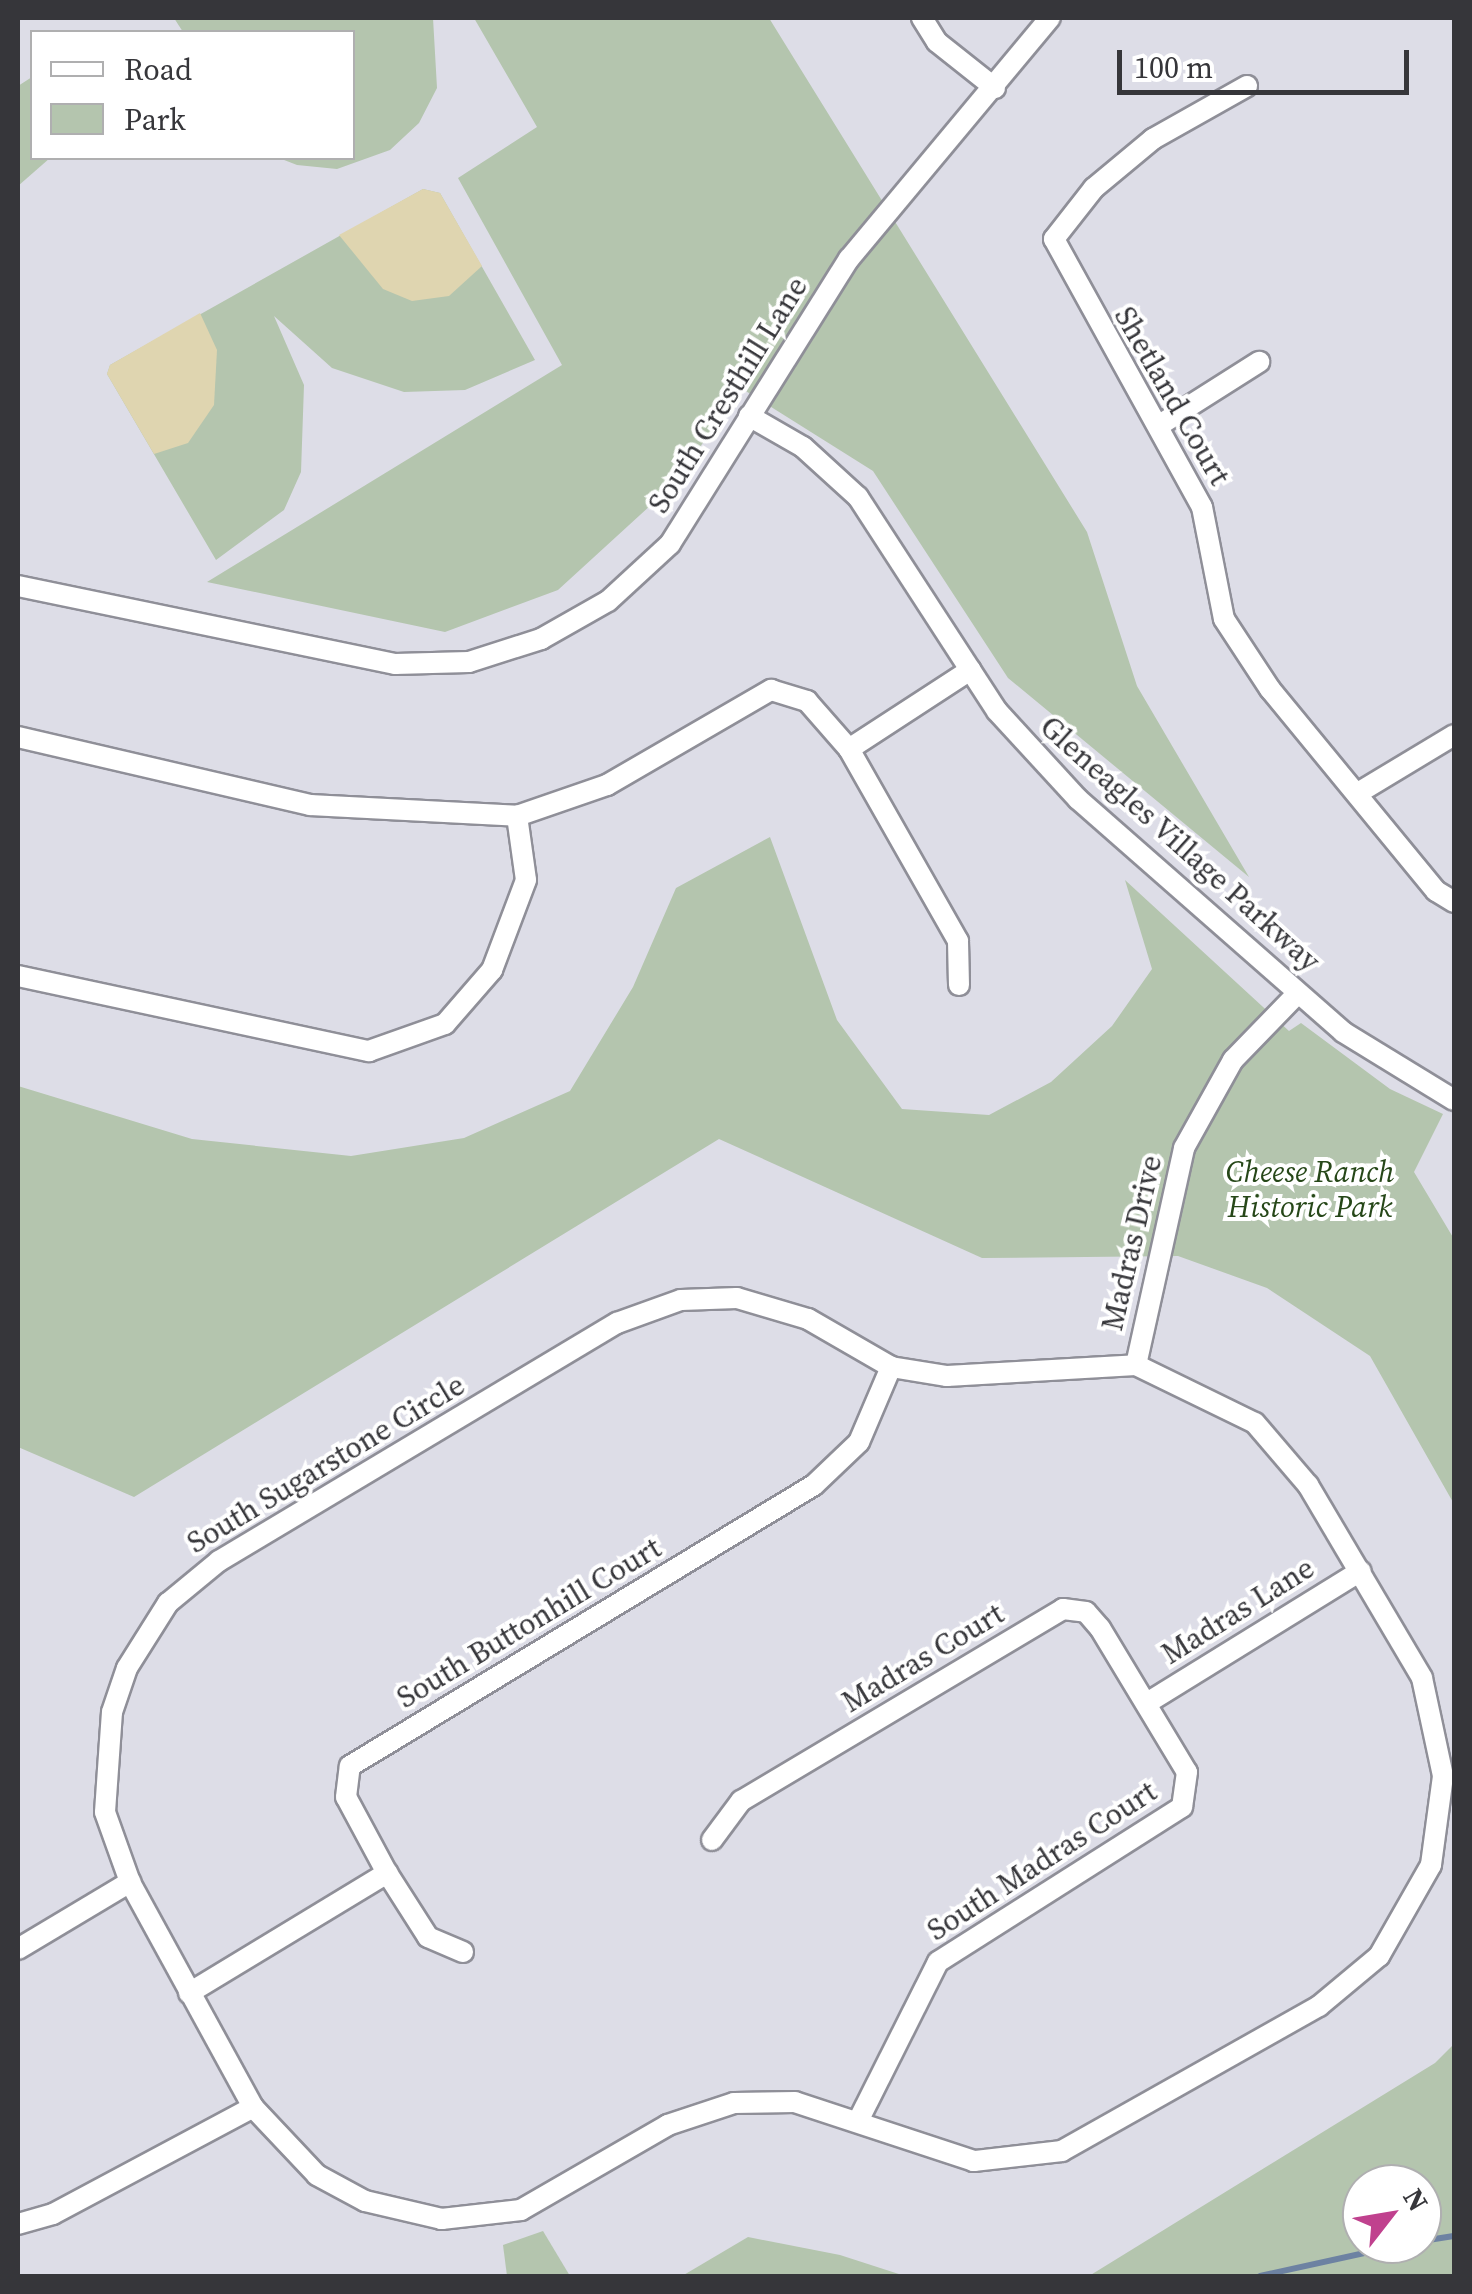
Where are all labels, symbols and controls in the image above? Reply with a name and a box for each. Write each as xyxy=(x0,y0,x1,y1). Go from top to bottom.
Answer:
legend xyxy=(30,30,355,160)
scale bar xyxy=(1122,30,1414,92)
text: 100 m xyxy=(1134,47,1213,88)
text: Road xyxy=(124,49,192,90)
text: Park xyxy=(124,99,186,140)
street label: South Cresthill Lane xyxy=(641,270,815,520)
street label: Shetland Court xyxy=(1106,301,1238,491)
street label: Gleneagles Village Parkway xyxy=(1032,709,1328,979)
street label: Madras Drive xyxy=(1094,1152,1170,1334)
park label: Cheese Ranch Historic Park xyxy=(1226,1154,1394,1224)
street label: South Sugarstone Circle xyxy=(181,1367,471,1561)
street label: South Buttonhill Court xyxy=(391,1530,667,1716)
street label: Madras Lane xyxy=(1155,1550,1321,1672)
street label: Madras Court xyxy=(836,1596,1010,1720)
street label: South Madras Court xyxy=(921,1774,1163,1948)
north arrow xyxy=(1342,2164,1442,2264)
text: N xyxy=(1394,2181,1438,2218)

